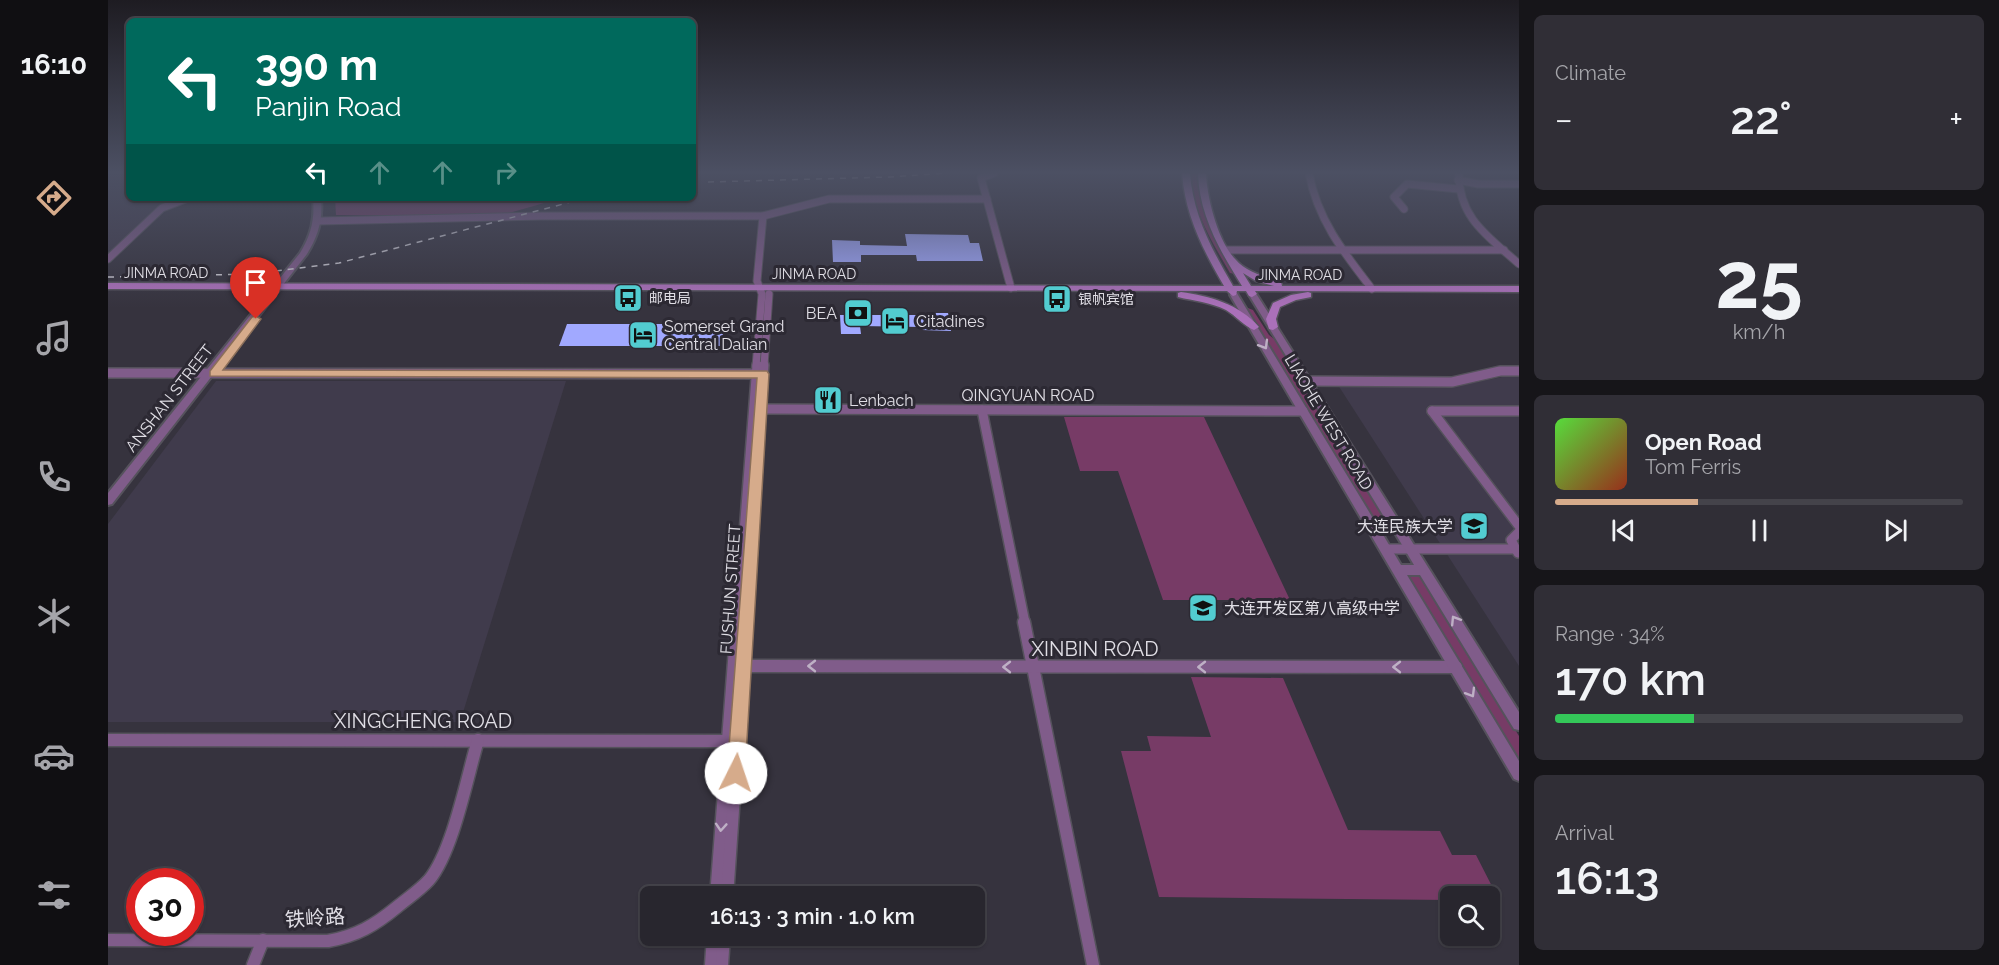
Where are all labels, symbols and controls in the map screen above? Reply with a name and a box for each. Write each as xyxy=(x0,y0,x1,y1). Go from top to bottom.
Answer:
text: 390 m xyxy=(255,41,378,90)
icon: left xyxy=(156,42,234,120)
text: 16:10 xyxy=(21,49,87,80)
text: Climate xyxy=(1555,61,1626,85)
text: Panjin Road xyxy=(255,91,401,122)
text: 22° xyxy=(1730,92,1792,145)
text: − xyxy=(1555,100,1573,139)
text: + xyxy=(1949,100,1963,139)
icon: left xyxy=(300,156,333,189)
icon: ahead xyxy=(363,156,396,189)
icon: ahead xyxy=(426,156,459,189)
icon: right xyxy=(489,156,522,189)
icon: directions xyxy=(33,177,75,219)
text: 25 xyxy=(1715,235,1803,326)
pin xyxy=(230,257,281,319)
street label: JINMA ROAD xyxy=(124,265,208,281)
icon: arrive xyxy=(239,266,272,299)
street label: JINMA ROAD xyxy=(772,266,856,282)
street label: JINMA ROAD xyxy=(1258,267,1342,283)
bus stop icon: 邮电局 xyxy=(612,282,644,314)
bus stop icon: 银帆宾馆 xyxy=(1041,283,1073,315)
place label: 邮电局 xyxy=(649,290,691,306)
place label: 银帆宾馆 xyxy=(1078,291,1134,307)
bank icon: BEA xyxy=(842,297,874,329)
place label: BEA xyxy=(806,304,837,323)
hotel icon: Citadines xyxy=(879,305,911,337)
place label: Citadines xyxy=(916,312,985,331)
icon: music xyxy=(33,317,75,359)
place label: Somerset Grand Central Dalian xyxy=(664,317,785,354)
hotel icon: Somerset Grand Central Dalian xyxy=(627,319,659,351)
text: km/h xyxy=(1733,320,1785,344)
one-way arrow xyxy=(1257,339,1269,349)
street label: ANSHAN STREET xyxy=(122,341,217,456)
street label: LIAOHE WEST ROAD xyxy=(1281,351,1377,493)
restaurant icon: Lenbach xyxy=(812,384,844,416)
street label: QINGYUAN ROAD xyxy=(962,386,1094,405)
place label: Lenbach xyxy=(849,391,914,410)
text: Open Road xyxy=(1645,429,1762,455)
text: Tom Ferris xyxy=(1645,455,1741,479)
icon: phone xyxy=(33,456,75,498)
school or university icon: 大连民族大学 xyxy=(1458,510,1490,542)
icon: previous xyxy=(1607,514,1640,547)
icon: pause xyxy=(1743,514,1776,547)
icon: next xyxy=(1879,514,1912,547)
place label: 大连民族大学 xyxy=(1357,517,1453,536)
street label: FUSHUN STREET xyxy=(716,523,745,655)
school or university icon: 大连开发区第八高级中学 xyxy=(1187,592,1219,624)
icon: climate xyxy=(33,595,75,637)
place label: 大连开发区第八高级中学 xyxy=(1224,599,1400,618)
one-way arrow xyxy=(1450,616,1462,626)
text: Range · 34% xyxy=(1555,622,1664,646)
street label: XINBIN ROAD xyxy=(1031,637,1159,661)
text: 170 km xyxy=(1555,653,1706,706)
one-way arrow xyxy=(808,660,817,672)
one-way arrow xyxy=(1003,661,1012,673)
one-way arrow xyxy=(1198,661,1207,673)
one-way arrow xyxy=(1393,661,1402,673)
one-way arrow xyxy=(1464,687,1475,697)
street label: XINGCHENG ROAD xyxy=(334,709,512,733)
icon: car xyxy=(33,735,75,777)
position arrow xyxy=(704,741,768,805)
text: Arrival xyxy=(1555,821,1614,845)
one-way arrow xyxy=(715,822,728,831)
text: 16:13 xyxy=(1555,852,1659,905)
speed limit sign: 30 xyxy=(126,868,204,946)
icon: filters xyxy=(33,874,75,916)
map controls xyxy=(1440,886,1500,946)
button: search xyxy=(1440,886,1500,946)
text: 16:13 · 3 min · 1.0 km xyxy=(710,903,915,929)
street label: 铁岭路 xyxy=(284,904,346,932)

